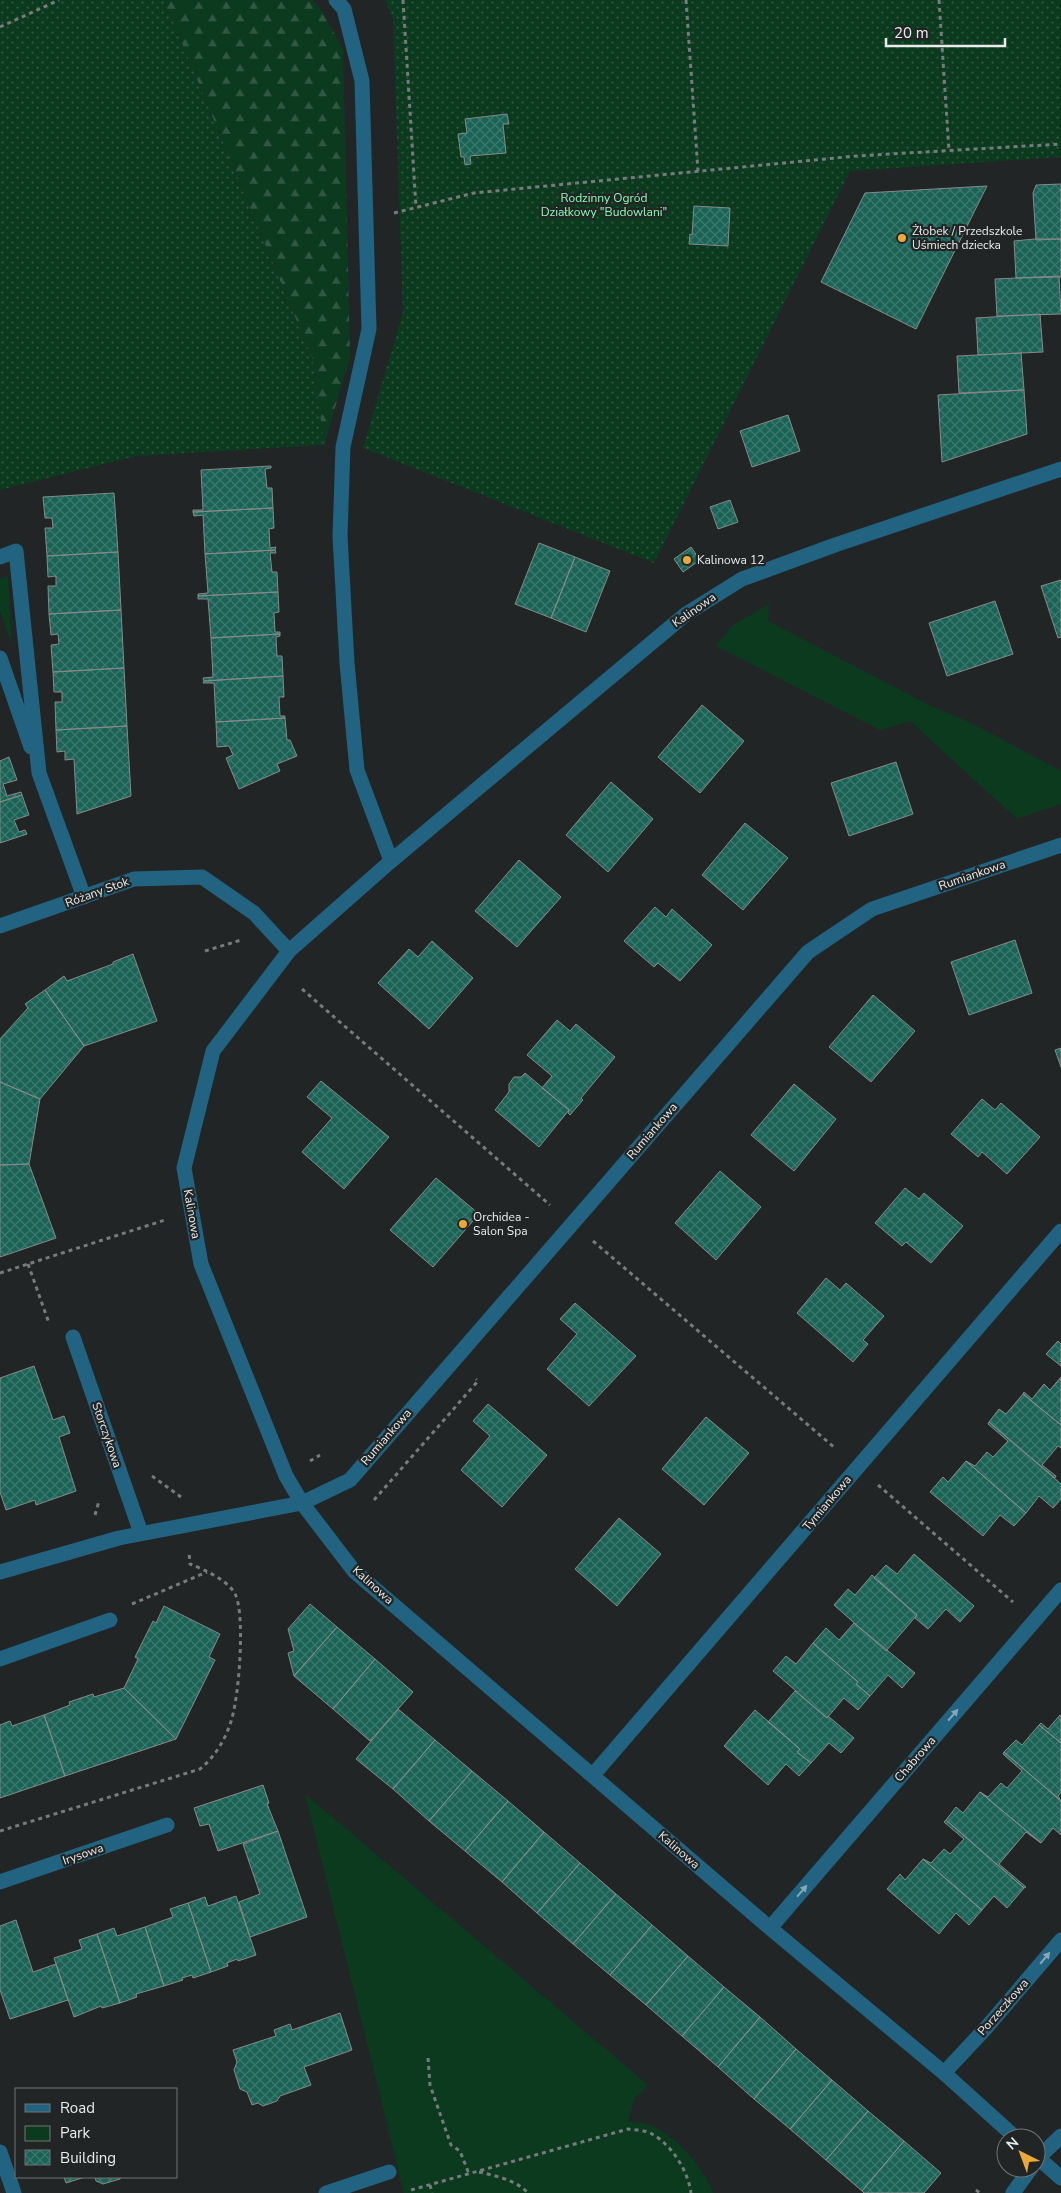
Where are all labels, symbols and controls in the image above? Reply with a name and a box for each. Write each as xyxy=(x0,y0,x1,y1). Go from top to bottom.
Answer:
scale bar xyxy=(886,15,1005,47)
text: 20 m xyxy=(894,23,929,43)
park label: Rodzinny Ogród Działkowy "Budowlani" xyxy=(541,190,667,220)
place label: Żłobek / Przedszkole Uśmiech dziecka xyxy=(912,223,1022,253)
marker: Żłobek / Przedszkole Uśmiech dziecka xyxy=(896,232,908,244)
place label: Kalinowa 12 xyxy=(697,552,764,568)
marker: Kalinowa 12 xyxy=(681,554,693,566)
street label: Kalinowa xyxy=(669,589,719,631)
street label: Rumiankowa xyxy=(936,856,1008,894)
street label: Różany Stok xyxy=(63,873,132,911)
street label: Rumiankowa xyxy=(623,1099,681,1163)
street label: Kalinowa xyxy=(180,1188,204,1240)
place label: Orchidea - Salon Spa xyxy=(473,1209,530,1239)
marker: Orchidea - Salon Spa xyxy=(457,1218,469,1230)
street label: Storczykowa xyxy=(88,1400,126,1470)
street label: Rumiankowa xyxy=(357,1405,415,1469)
street label: Tymiankowa xyxy=(799,1472,855,1534)
street label: Kalinowa xyxy=(349,1562,397,1608)
one-way arrow xyxy=(948,1709,959,1722)
street label: Chabrowa xyxy=(891,1733,939,1785)
street label: Kalinowa xyxy=(655,1828,703,1872)
street label: Irysowa xyxy=(60,1840,106,1868)
one-way arrow xyxy=(796,1885,807,1898)
one-way arrow xyxy=(1040,1952,1051,1965)
street label: Porzeczkowa xyxy=(974,1975,1032,2039)
legend xyxy=(15,2088,178,2178)
text: Road xyxy=(60,2098,95,2118)
text: Park xyxy=(60,2123,90,2143)
north arrow xyxy=(996,2128,1046,2178)
text: N xyxy=(1002,2133,1023,2154)
text: Building xyxy=(60,2148,116,2168)

